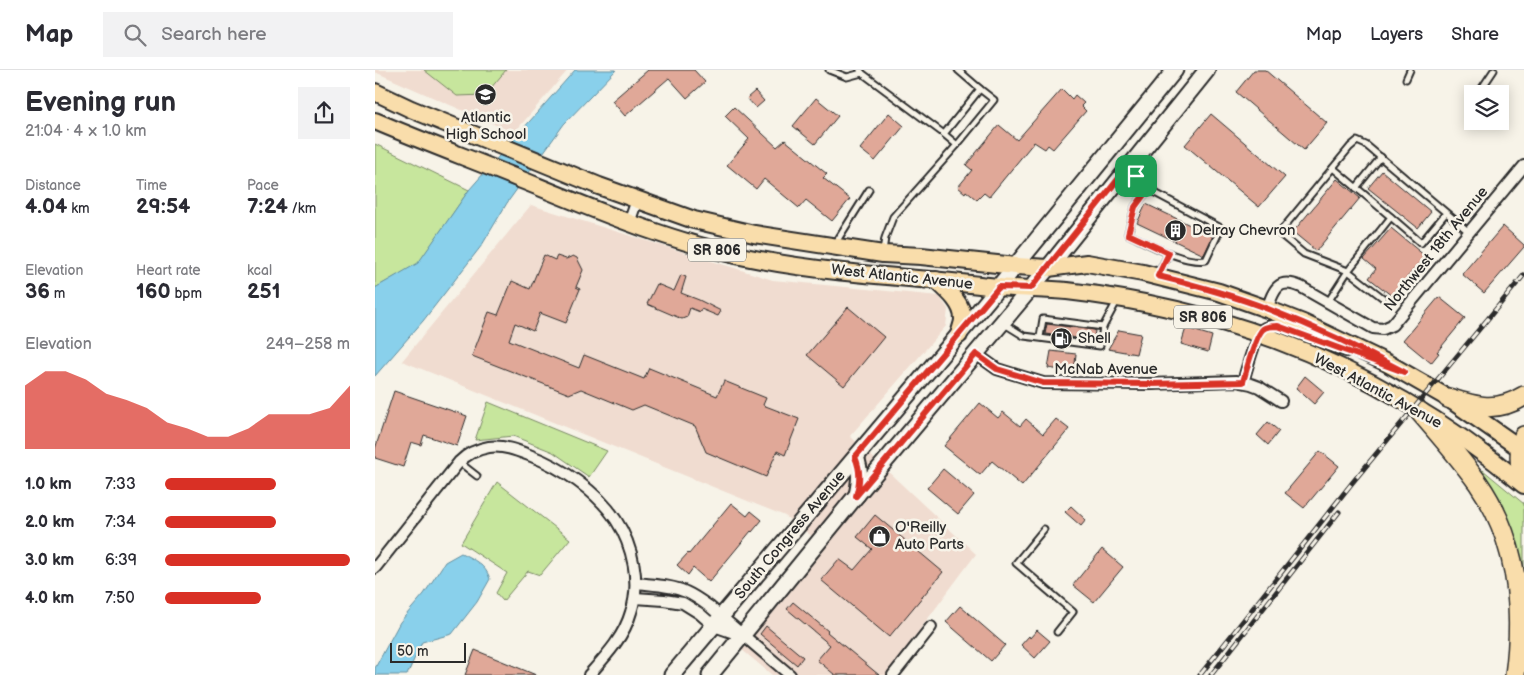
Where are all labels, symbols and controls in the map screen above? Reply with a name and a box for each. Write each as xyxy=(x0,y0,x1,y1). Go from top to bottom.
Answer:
search box xyxy=(103,12,453,57)
text: Map xyxy=(25,20,73,49)
icon: search xyxy=(121,21,149,49)
text: Search here xyxy=(161,23,267,46)
text: Map xyxy=(1306,24,1342,45)
text: Layers xyxy=(1370,24,1423,45)
text: Share xyxy=(1451,24,1499,45)
school or university icon: Atlantic High School xyxy=(474,82,498,106)
map controls xyxy=(1464,85,1509,130)
button: layers xyxy=(1464,85,1509,130)
text: Evening run xyxy=(25,86,176,119)
button: share xyxy=(298,87,350,139)
place label: Atlantic High School xyxy=(446,108,526,144)
text: 21:04 · 4 × 1.0 km xyxy=(25,122,146,141)
pin xyxy=(1115,155,1157,197)
icon: arrive xyxy=(1122,162,1150,190)
text: Distance xyxy=(25,177,81,194)
text: Time xyxy=(136,177,167,194)
text: Pace xyxy=(247,177,279,194)
street label: Northwest 18th Avenue xyxy=(1380,183,1492,315)
text: 4.04 xyxy=(25,194,67,219)
text: 29:54 xyxy=(136,194,190,219)
text: 7:24 xyxy=(247,194,288,219)
text: km xyxy=(67,200,90,217)
text: /km xyxy=(288,200,316,217)
building icon: Delray Chevron xyxy=(1164,218,1188,242)
place label: Delray Chevron xyxy=(1192,221,1296,240)
road number: SR 806 xyxy=(688,238,746,262)
street label: West Atlantic Avenue xyxy=(830,260,974,294)
text: Elevation xyxy=(25,262,83,279)
text: Heart rate xyxy=(136,262,201,279)
text: kcal xyxy=(247,262,272,279)
text: 36 xyxy=(25,279,50,304)
text: 160 xyxy=(136,279,171,304)
text: 251 xyxy=(247,279,281,304)
text: m xyxy=(50,285,65,302)
text: bpm xyxy=(171,285,202,302)
road number: SR 806 xyxy=(1174,306,1232,328)
fuel station icon: Shell xyxy=(1050,326,1074,350)
place label: Shell xyxy=(1078,329,1111,348)
text: Elevation xyxy=(25,335,92,354)
text: 249–258 m xyxy=(266,335,350,354)
street label: West Atlantic Avenue xyxy=(1311,349,1445,433)
street label: McNab Avenue xyxy=(1054,360,1158,379)
street label: South Congress Avenue xyxy=(731,467,850,603)
text: 1.0 km xyxy=(25,475,72,494)
text: 7:33 xyxy=(105,475,136,494)
text: 2.0 km xyxy=(25,513,74,532)
text: 7:34 xyxy=(105,513,136,532)
place label: O'Reilly Auto Parts xyxy=(895,518,964,554)
shop icon: O'Reilly Auto Parts xyxy=(867,524,891,548)
text: 3.0 km xyxy=(25,551,74,570)
text: 6:39 xyxy=(105,551,137,570)
text: 4.0 km xyxy=(25,589,74,608)
text: 7:50 xyxy=(105,589,135,608)
scale bar xyxy=(390,640,466,663)
text: 50 m xyxy=(397,643,429,660)

